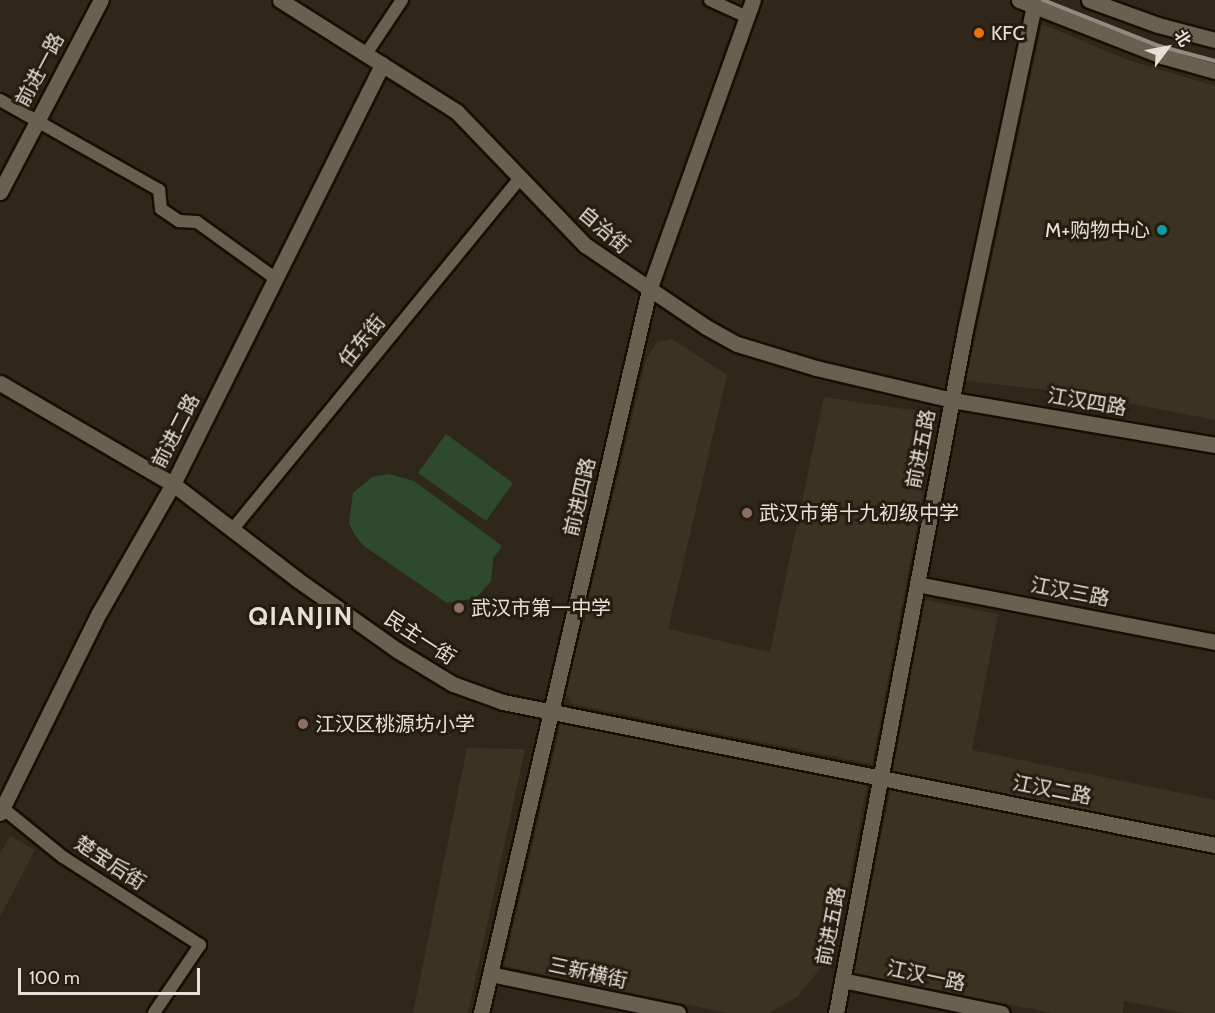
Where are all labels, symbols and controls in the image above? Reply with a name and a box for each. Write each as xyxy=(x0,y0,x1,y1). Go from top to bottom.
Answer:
north arrow xyxy=(1137,18,1197,78)
place label: KFC xyxy=(991,21,1025,45)
marker: KFC xyxy=(972,26,986,40)
text: 北 xyxy=(1170,26,1195,50)
street label: 前进一路 xyxy=(11,29,69,111)
street label: 自治街 xyxy=(573,202,635,258)
place label: M+购物中心 xyxy=(1045,218,1150,242)
marker: M+购物中心 xyxy=(1155,223,1169,237)
street label: 任东街 xyxy=(334,310,390,372)
street label: 江汉四路 xyxy=(1046,383,1128,421)
street label: 前进二路 xyxy=(147,390,205,472)
street label: 前进五路 xyxy=(902,407,940,491)
street label: 前进四路 xyxy=(559,455,601,539)
place label: 武汉市第十九初级中学 xyxy=(759,501,959,525)
marker: 武汉市第十九初级中学 xyxy=(740,506,754,520)
street label: 江汉三路 xyxy=(1028,573,1112,611)
place label: 武汉市第一中学 xyxy=(471,596,611,620)
district label: QIANJIN xyxy=(248,601,354,633)
marker: 武汉市第一中学 xyxy=(452,601,466,615)
street label: 民主一街 xyxy=(380,606,460,670)
place label: 江汉区桃源坊小学 xyxy=(315,712,475,736)
marker: 江汉区桃源坊小学 xyxy=(296,717,310,731)
street label: 江汉二路 xyxy=(1010,771,1094,809)
street label: 楚宝后街 xyxy=(70,831,150,895)
street label: 前进五路 xyxy=(812,884,850,968)
street label: 三新横街 xyxy=(546,953,630,993)
scale bar xyxy=(21,956,202,994)
street label: 江汉一路 xyxy=(884,956,968,996)
text: 100 m xyxy=(29,967,80,989)

